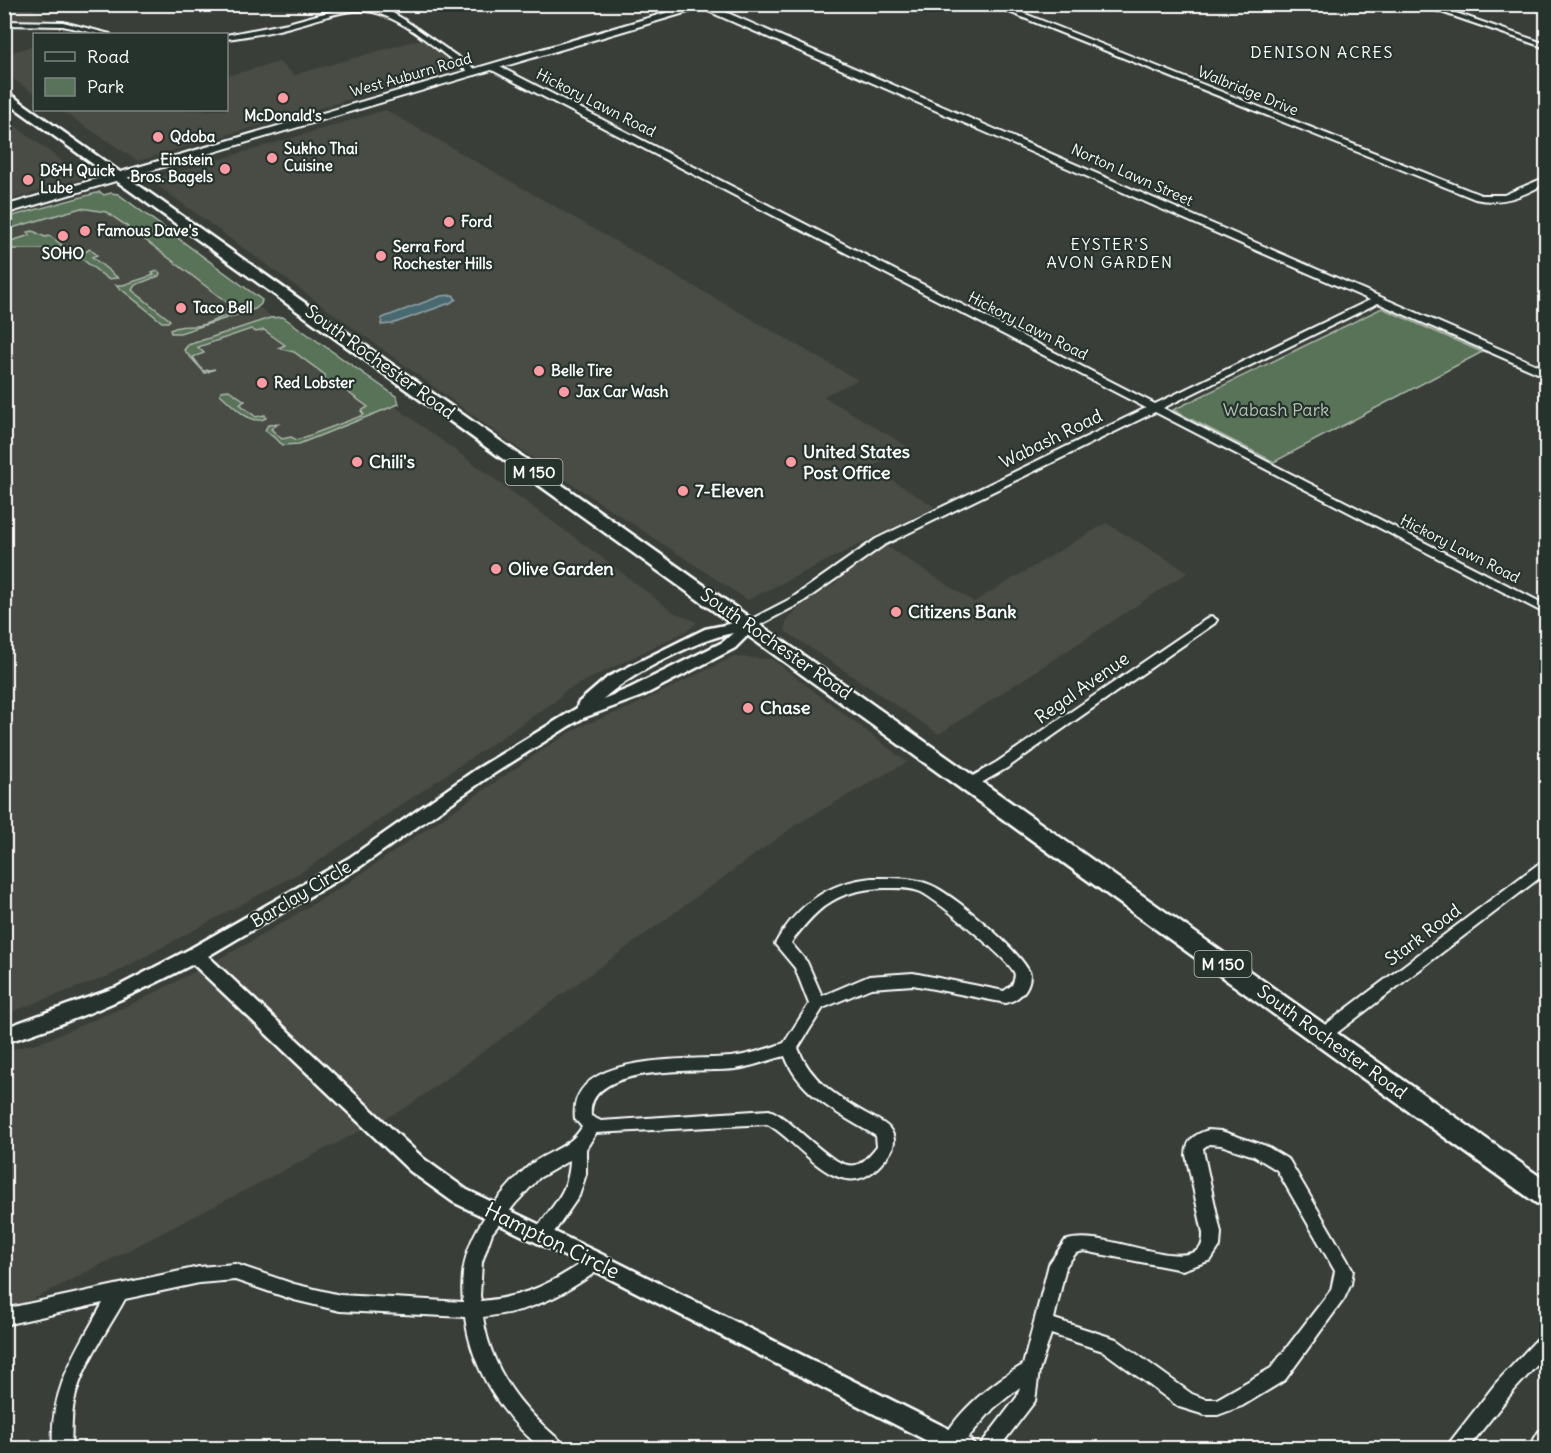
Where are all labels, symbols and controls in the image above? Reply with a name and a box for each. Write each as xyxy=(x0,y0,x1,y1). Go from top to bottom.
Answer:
legend xyxy=(33,33,228,111)
district label: DENISON ACRES xyxy=(1250,42,1394,62)
text: Road xyxy=(87,45,130,68)
street label: West Auburn Road xyxy=(348,48,474,101)
street label: Walbridge Drive xyxy=(1195,62,1301,119)
street label: Hickory Lawn Road xyxy=(533,64,659,141)
text: Park xyxy=(87,75,124,98)
marker: McDonald's xyxy=(276,91,290,105)
place label: McDonald's xyxy=(244,106,322,125)
place label: Qdoba xyxy=(170,127,216,146)
marker: Qdoba xyxy=(151,130,165,144)
place label: Sukho Thai Cuisine xyxy=(284,139,358,175)
street label: Norton Lawn Street xyxy=(1068,139,1196,210)
place label: Einstein Bros. Bagels xyxy=(130,150,213,187)
marker: Sukho Thai Cuisine xyxy=(265,151,279,165)
place label: D&H Quick Lube xyxy=(40,161,116,197)
marker: Einstein Bros. Bagels xyxy=(218,162,232,176)
marker: D&H Quick Lube xyxy=(21,173,35,187)
place label: Ford xyxy=(461,212,492,231)
marker: Ford xyxy=(442,215,456,229)
place label: Famous Dave's xyxy=(97,221,199,240)
marker: Famous Dave's xyxy=(78,224,92,238)
marker: SOHO xyxy=(56,229,70,243)
district label: EYSTER'S AVON GARDEN xyxy=(1046,234,1174,272)
place label: Serra Ford Rochester Hills xyxy=(393,237,493,273)
place label: SOHO xyxy=(42,244,85,263)
marker: Serra Ford Rochester Hills xyxy=(374,249,388,263)
street label: Hickory Lawn Road xyxy=(965,287,1091,364)
place label: Taco Bell xyxy=(193,298,253,317)
street label: South Rochester Road xyxy=(301,299,460,424)
marker: Taco Bell xyxy=(174,301,188,315)
place label: Belle Tire xyxy=(551,361,612,380)
marker: Belle Tire xyxy=(532,364,546,378)
place label: Red Lobster xyxy=(274,373,355,392)
marker: Red Lobster xyxy=(255,376,269,390)
place label: Jax Car Wash xyxy=(576,382,669,401)
marker: Jax Car Wash xyxy=(557,385,571,399)
park label: Wabash Park xyxy=(1223,398,1329,421)
street label: Wabash Road xyxy=(996,404,1106,473)
place label: United States Post Office xyxy=(803,440,910,484)
place label: Chili's xyxy=(369,450,415,473)
marker: Chili's xyxy=(350,455,364,469)
marker: United States Post Office xyxy=(784,455,798,469)
road number: M 150 xyxy=(506,459,562,485)
place label: 7-Eleven xyxy=(695,479,765,502)
marker: 7-Eleven xyxy=(676,484,690,498)
street label: Hickory Lawn Road xyxy=(1397,510,1523,587)
place label: Olive Garden xyxy=(508,557,614,580)
marker: Olive Garden xyxy=(489,562,503,576)
street label: South Rochester Road xyxy=(696,583,857,705)
place label: Citizens Bank xyxy=(908,600,1017,623)
marker: Citizens Bank xyxy=(889,605,903,619)
street label: Regal Avenue xyxy=(1030,647,1133,728)
place label: Chase xyxy=(760,696,811,719)
marker: Chase xyxy=(741,701,755,715)
street label: Barclay Circle xyxy=(246,855,355,933)
street label: Stark Road xyxy=(1380,898,1466,971)
road number: M 150 xyxy=(1194,951,1252,977)
street label: South Rochester Road xyxy=(1253,979,1412,1104)
street label: Hampton Circle xyxy=(480,1196,624,1285)

